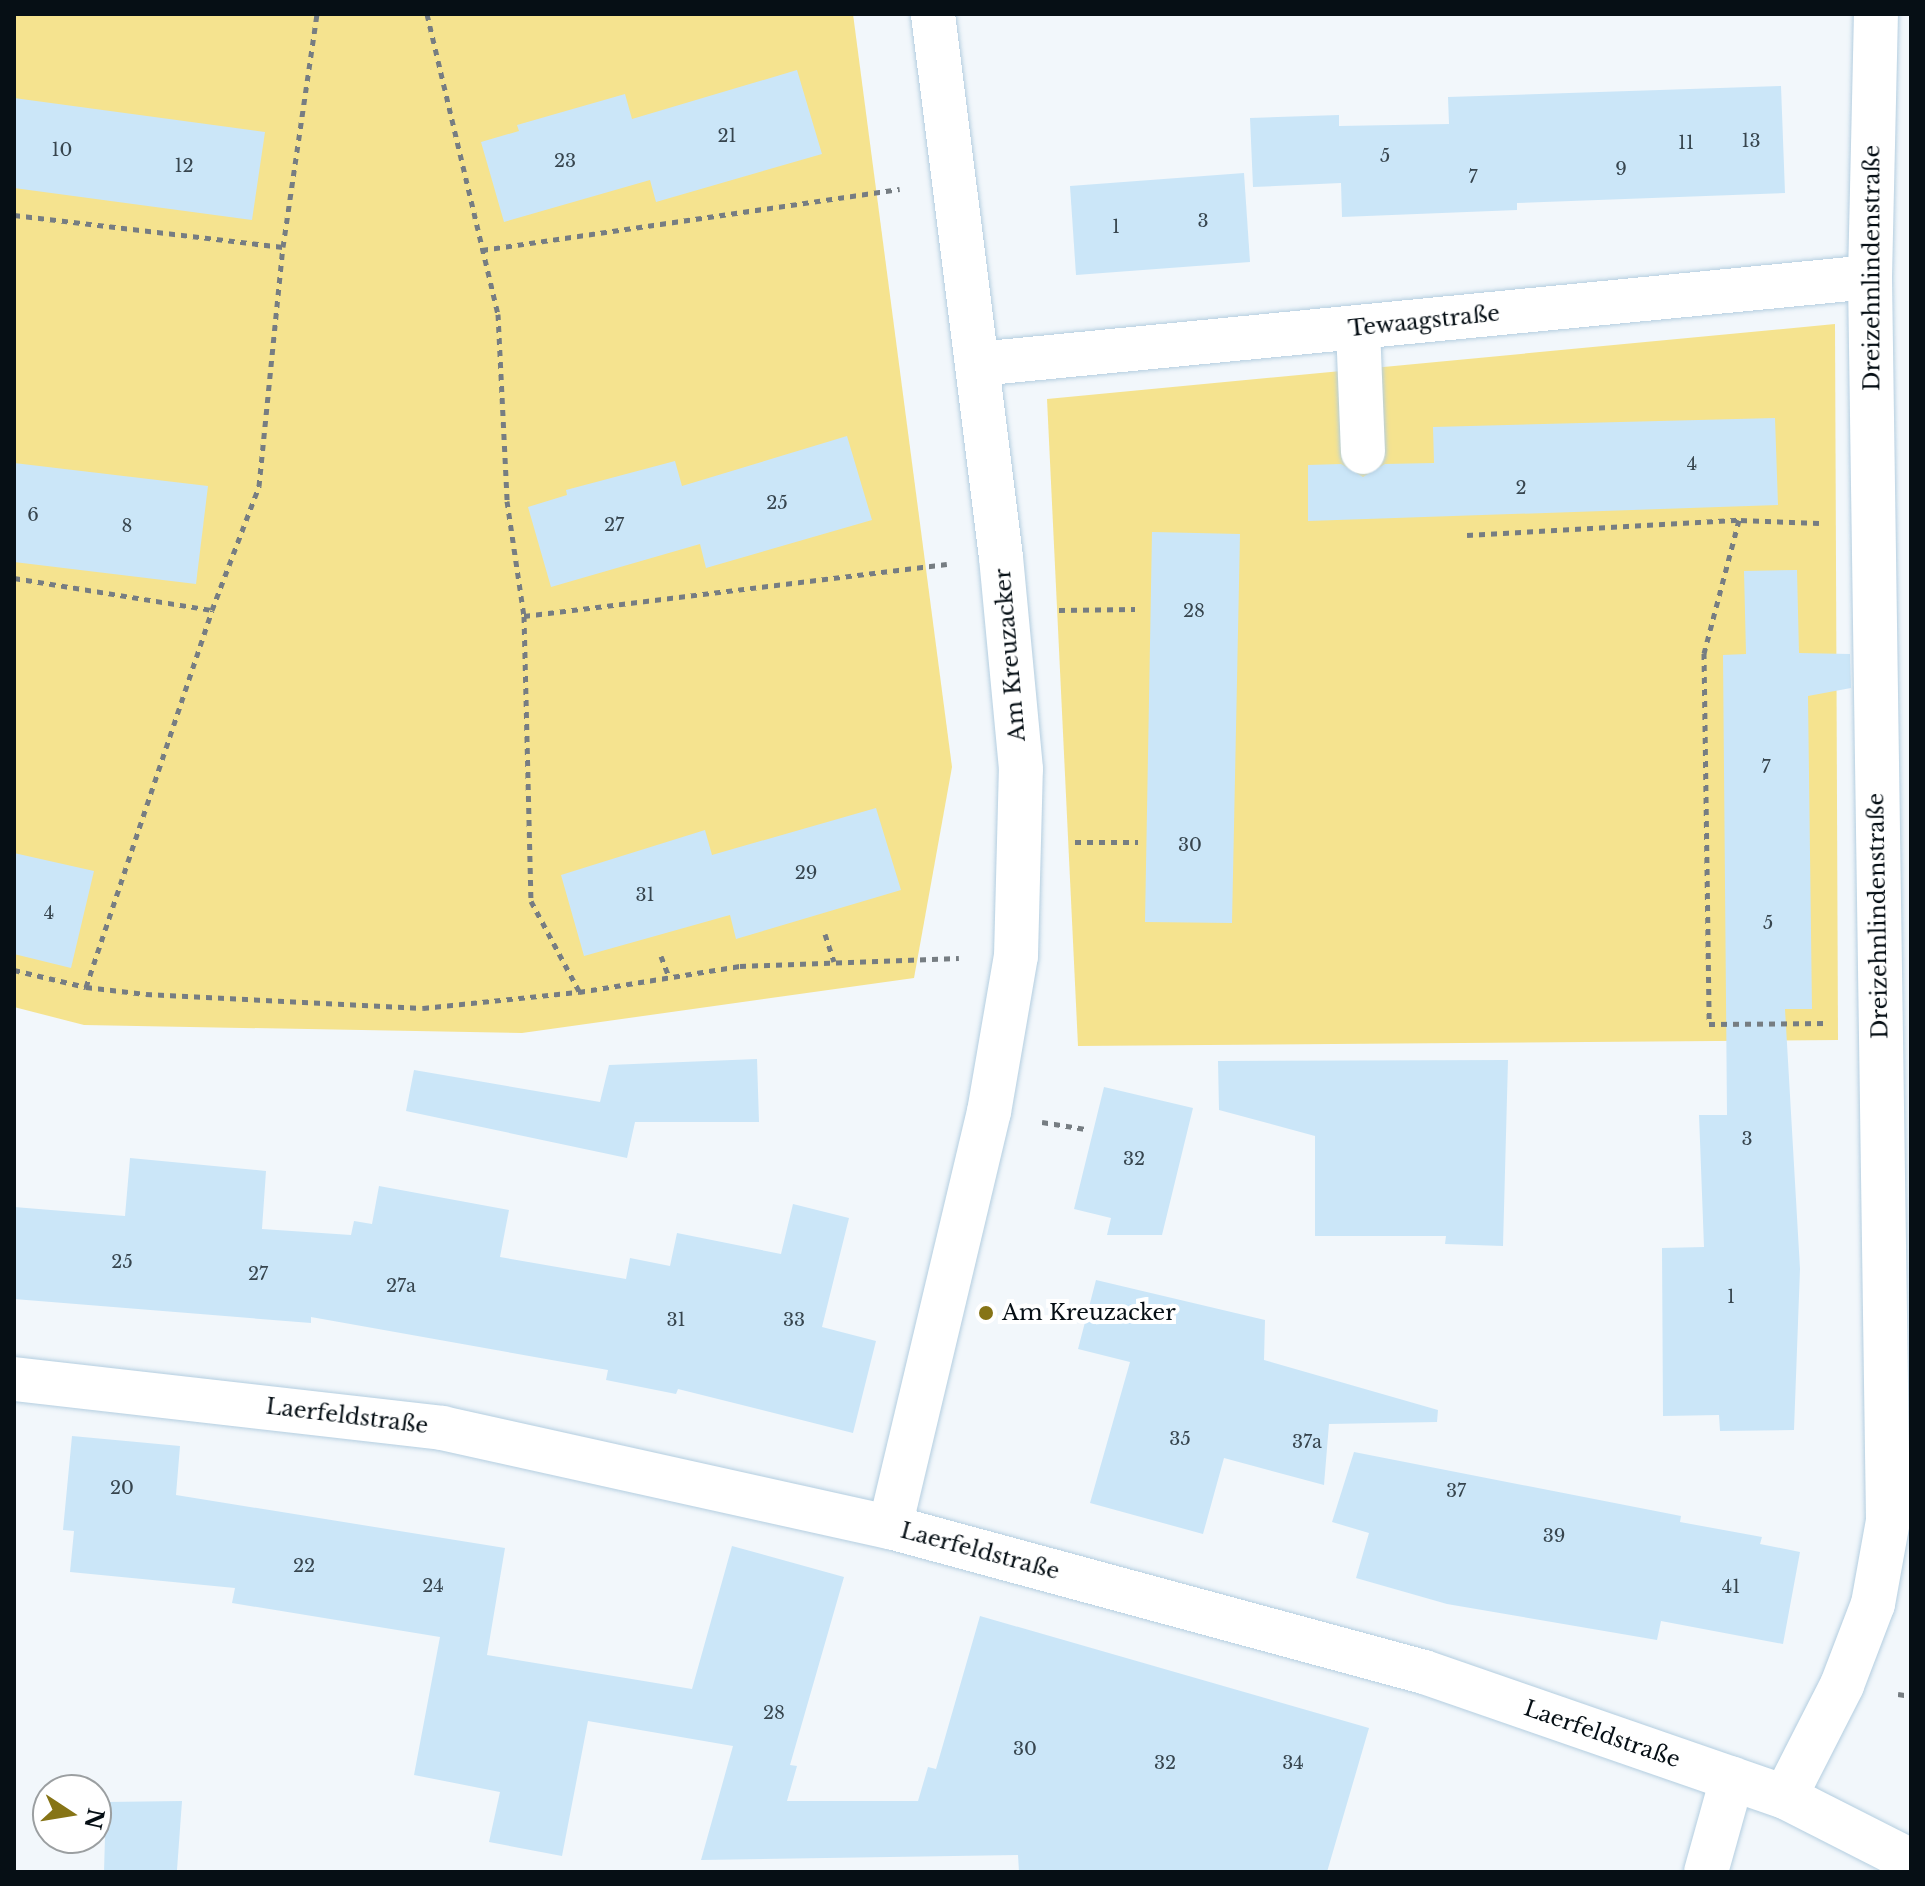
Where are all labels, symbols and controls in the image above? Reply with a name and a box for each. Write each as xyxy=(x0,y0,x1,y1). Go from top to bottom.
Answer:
house number: 21 xyxy=(717,125,737,147)
house number: 13 xyxy=(1741,130,1761,152)
house number: 11 xyxy=(1678,132,1694,154)
house number: 10 xyxy=(52,139,72,161)
house number: 5 xyxy=(1380,145,1390,167)
street label: Dreizehnlindenstraße xyxy=(1859,145,1885,391)
house number: 23 xyxy=(554,150,576,172)
house number: 12 xyxy=(174,155,194,177)
house number: 9 xyxy=(1615,158,1627,180)
house number: 7 xyxy=(1468,166,1478,188)
house number: 3 xyxy=(1197,210,1209,232)
house number: 1 xyxy=(1112,216,1120,238)
street label: Tewaagstraße xyxy=(1347,300,1501,342)
house number: 4 xyxy=(1687,453,1697,475)
house number: 2 xyxy=(1515,477,1527,499)
house number: 25 xyxy=(766,492,788,514)
house number: 6 xyxy=(27,504,39,526)
house number: 27 xyxy=(604,514,624,536)
house number: 8 xyxy=(122,515,132,537)
street label: Am Kreuzacker xyxy=(989,567,1031,743)
house number: 28 xyxy=(1183,600,1205,622)
house number: 7 xyxy=(1761,756,1771,778)
street label: Dreizehnlindenstraße xyxy=(1863,793,1893,1039)
house number: 30 xyxy=(1178,834,1202,856)
house number: 29 xyxy=(795,862,817,884)
house number: 31 xyxy=(635,884,655,906)
house number: 4 xyxy=(44,902,54,924)
house number: 5 xyxy=(1763,912,1773,934)
house number: 3 xyxy=(1741,1128,1753,1150)
house number: 32 xyxy=(1123,1148,1145,1170)
house number: 25 xyxy=(111,1251,133,1273)
house number: 27 xyxy=(248,1263,268,1285)
house number: 27a xyxy=(386,1275,416,1297)
house number: 1 xyxy=(1727,1286,1735,1308)
place label: Am Kreuzacker xyxy=(1002,1300,1176,1326)
marker: Am Kreuzacker xyxy=(977,1304,995,1322)
house number: 31 xyxy=(666,1309,686,1331)
house number: 33 xyxy=(783,1309,805,1331)
street label: Laerfeldstraße xyxy=(264,1393,430,1439)
house number: 35 xyxy=(1169,1428,1191,1450)
house number: 37a xyxy=(1292,1431,1322,1453)
house number: 20 xyxy=(110,1477,134,1499)
house number: 37 xyxy=(1446,1480,1466,1502)
street label: Laerfeldstraße xyxy=(898,1517,1062,1585)
house number: 39 xyxy=(1543,1525,1565,1547)
house number: 22 xyxy=(293,1555,315,1577)
house number: 24 xyxy=(422,1575,444,1597)
house number: 41 xyxy=(1722,1576,1740,1598)
street label: Laerfeldstraße xyxy=(1520,1695,1684,1773)
house number: 28 xyxy=(763,1702,785,1724)
house number: 30 xyxy=(1013,1738,1037,1760)
house number: 32 xyxy=(1154,1752,1176,1774)
house number: 34 xyxy=(1282,1752,1304,1774)
north arrow xyxy=(32,1774,112,1854)
text: N xyxy=(79,1806,109,1832)

